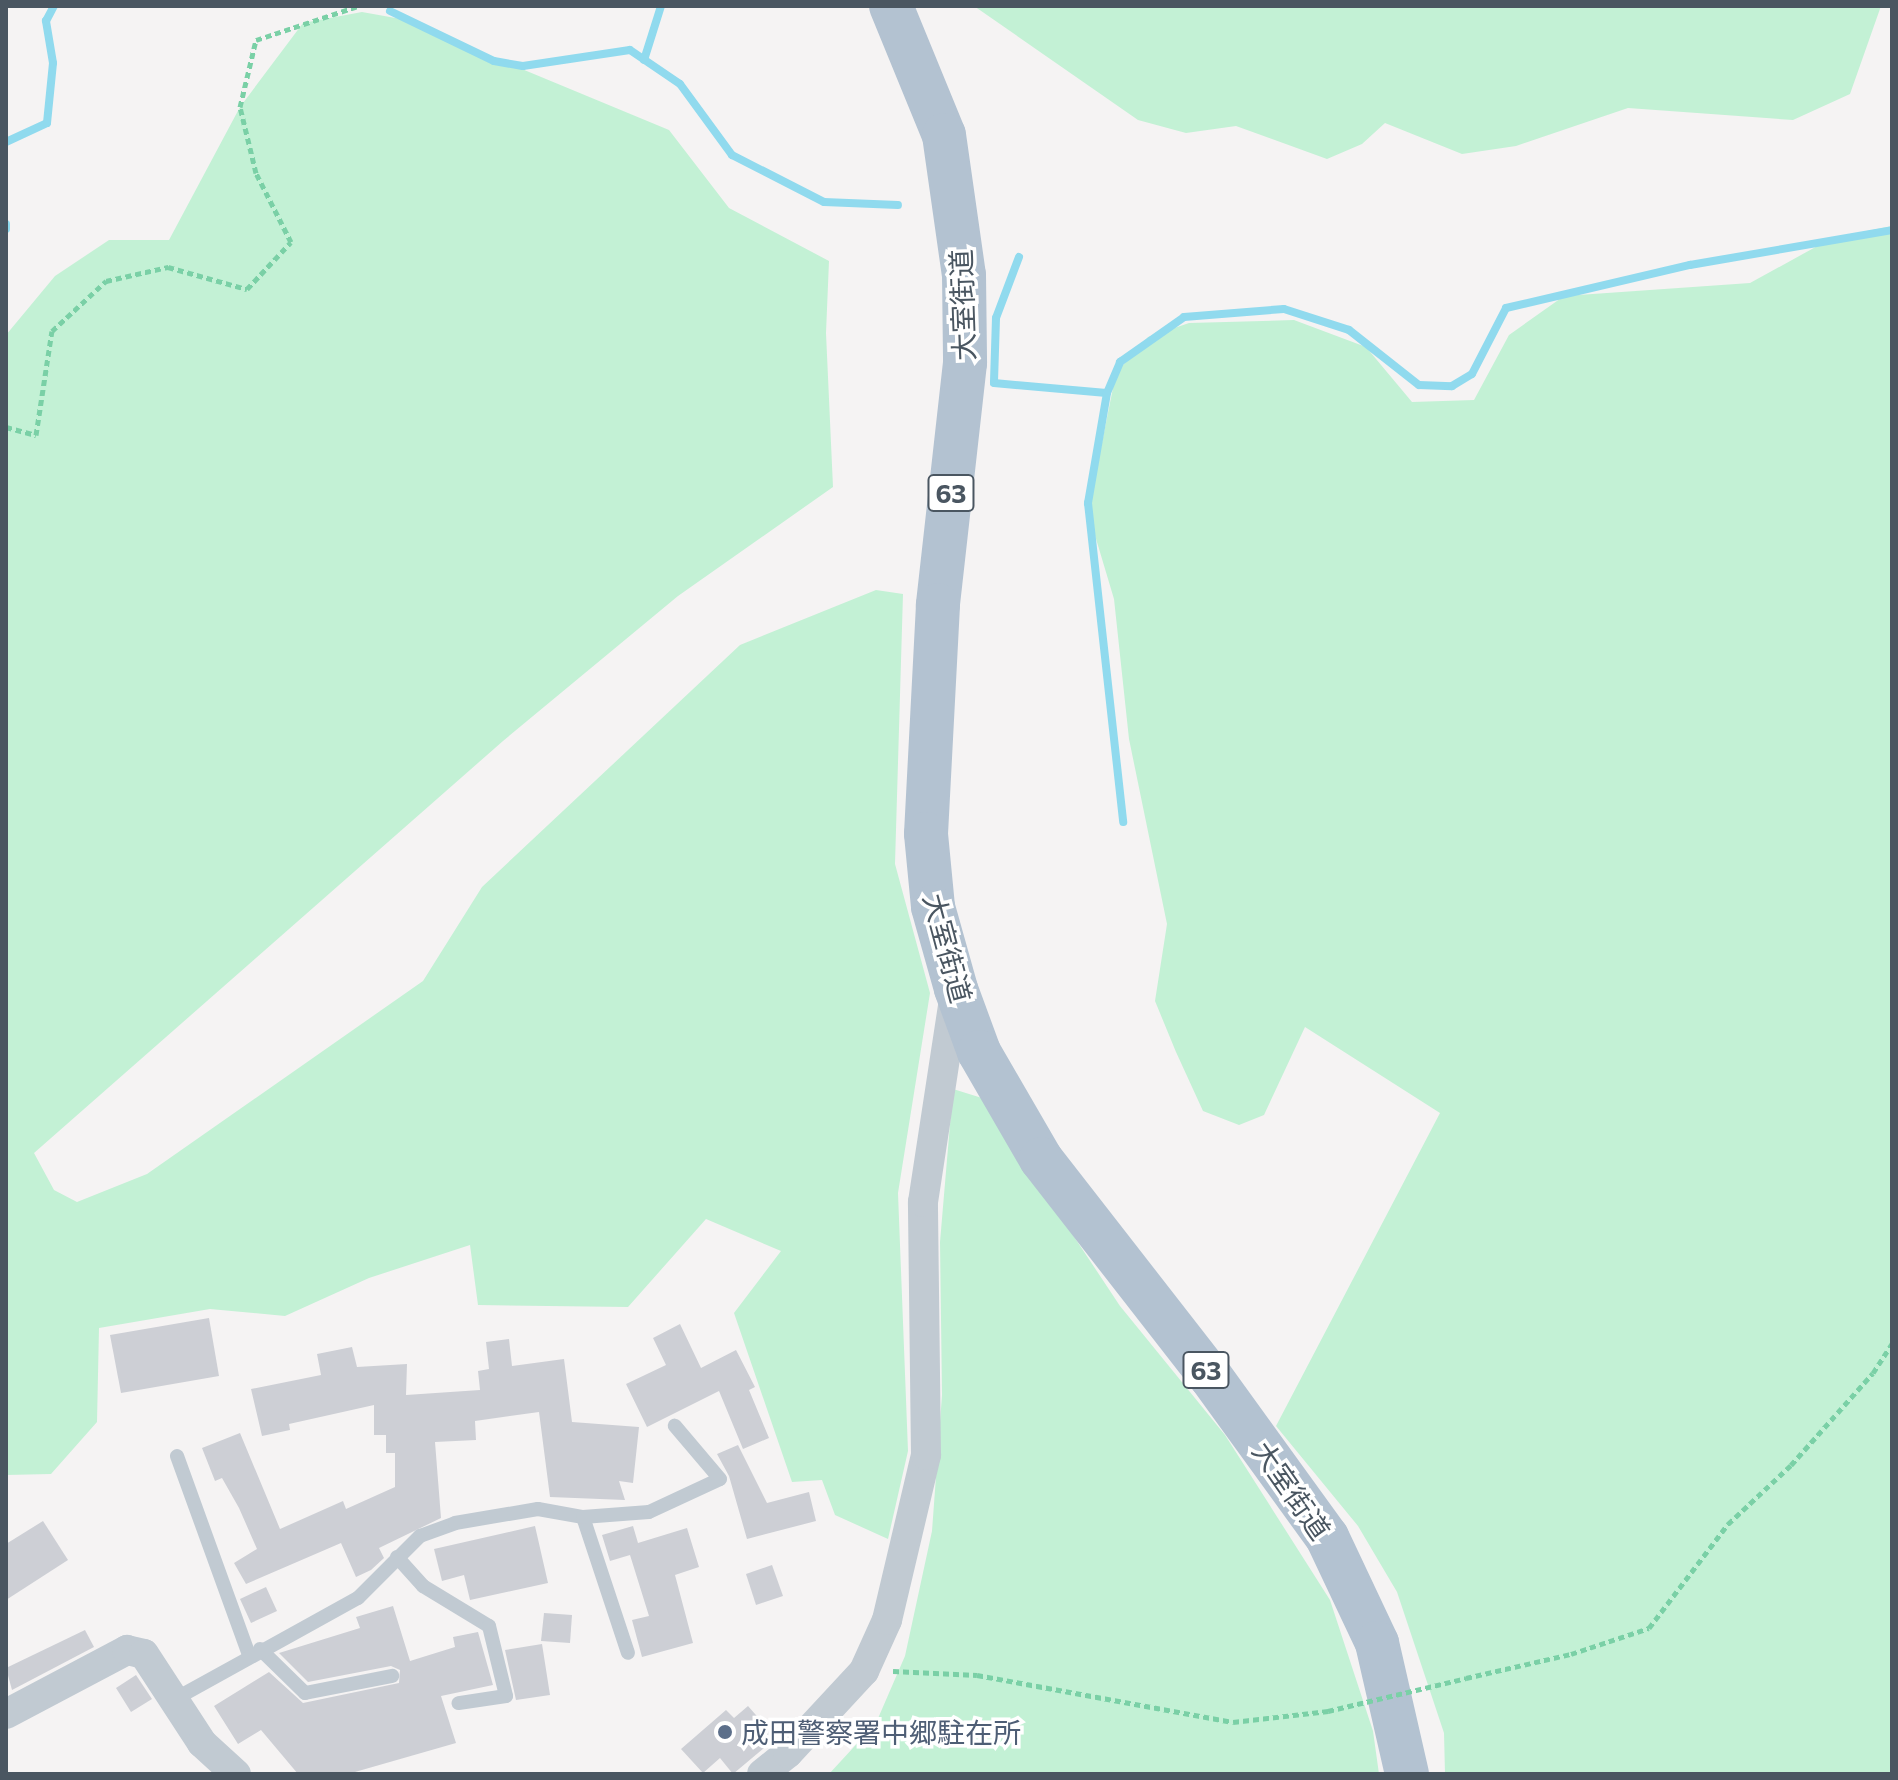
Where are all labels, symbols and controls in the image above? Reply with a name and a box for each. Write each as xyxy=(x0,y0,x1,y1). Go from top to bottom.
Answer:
street label: 大室街道 xyxy=(943,248,981,362)
road number: 63 xyxy=(927,471,975,515)
street label: 大室街道 xyxy=(917,890,979,1006)
road number: 63 xyxy=(1182,1348,1230,1392)
street label: 大室街道 xyxy=(1246,1434,1338,1546)
place label: 成田警察署中郷駐在所 xyxy=(741,1715,1021,1749)
marker: 成田警察署中郷駐在所 xyxy=(716,1723,734,1741)

